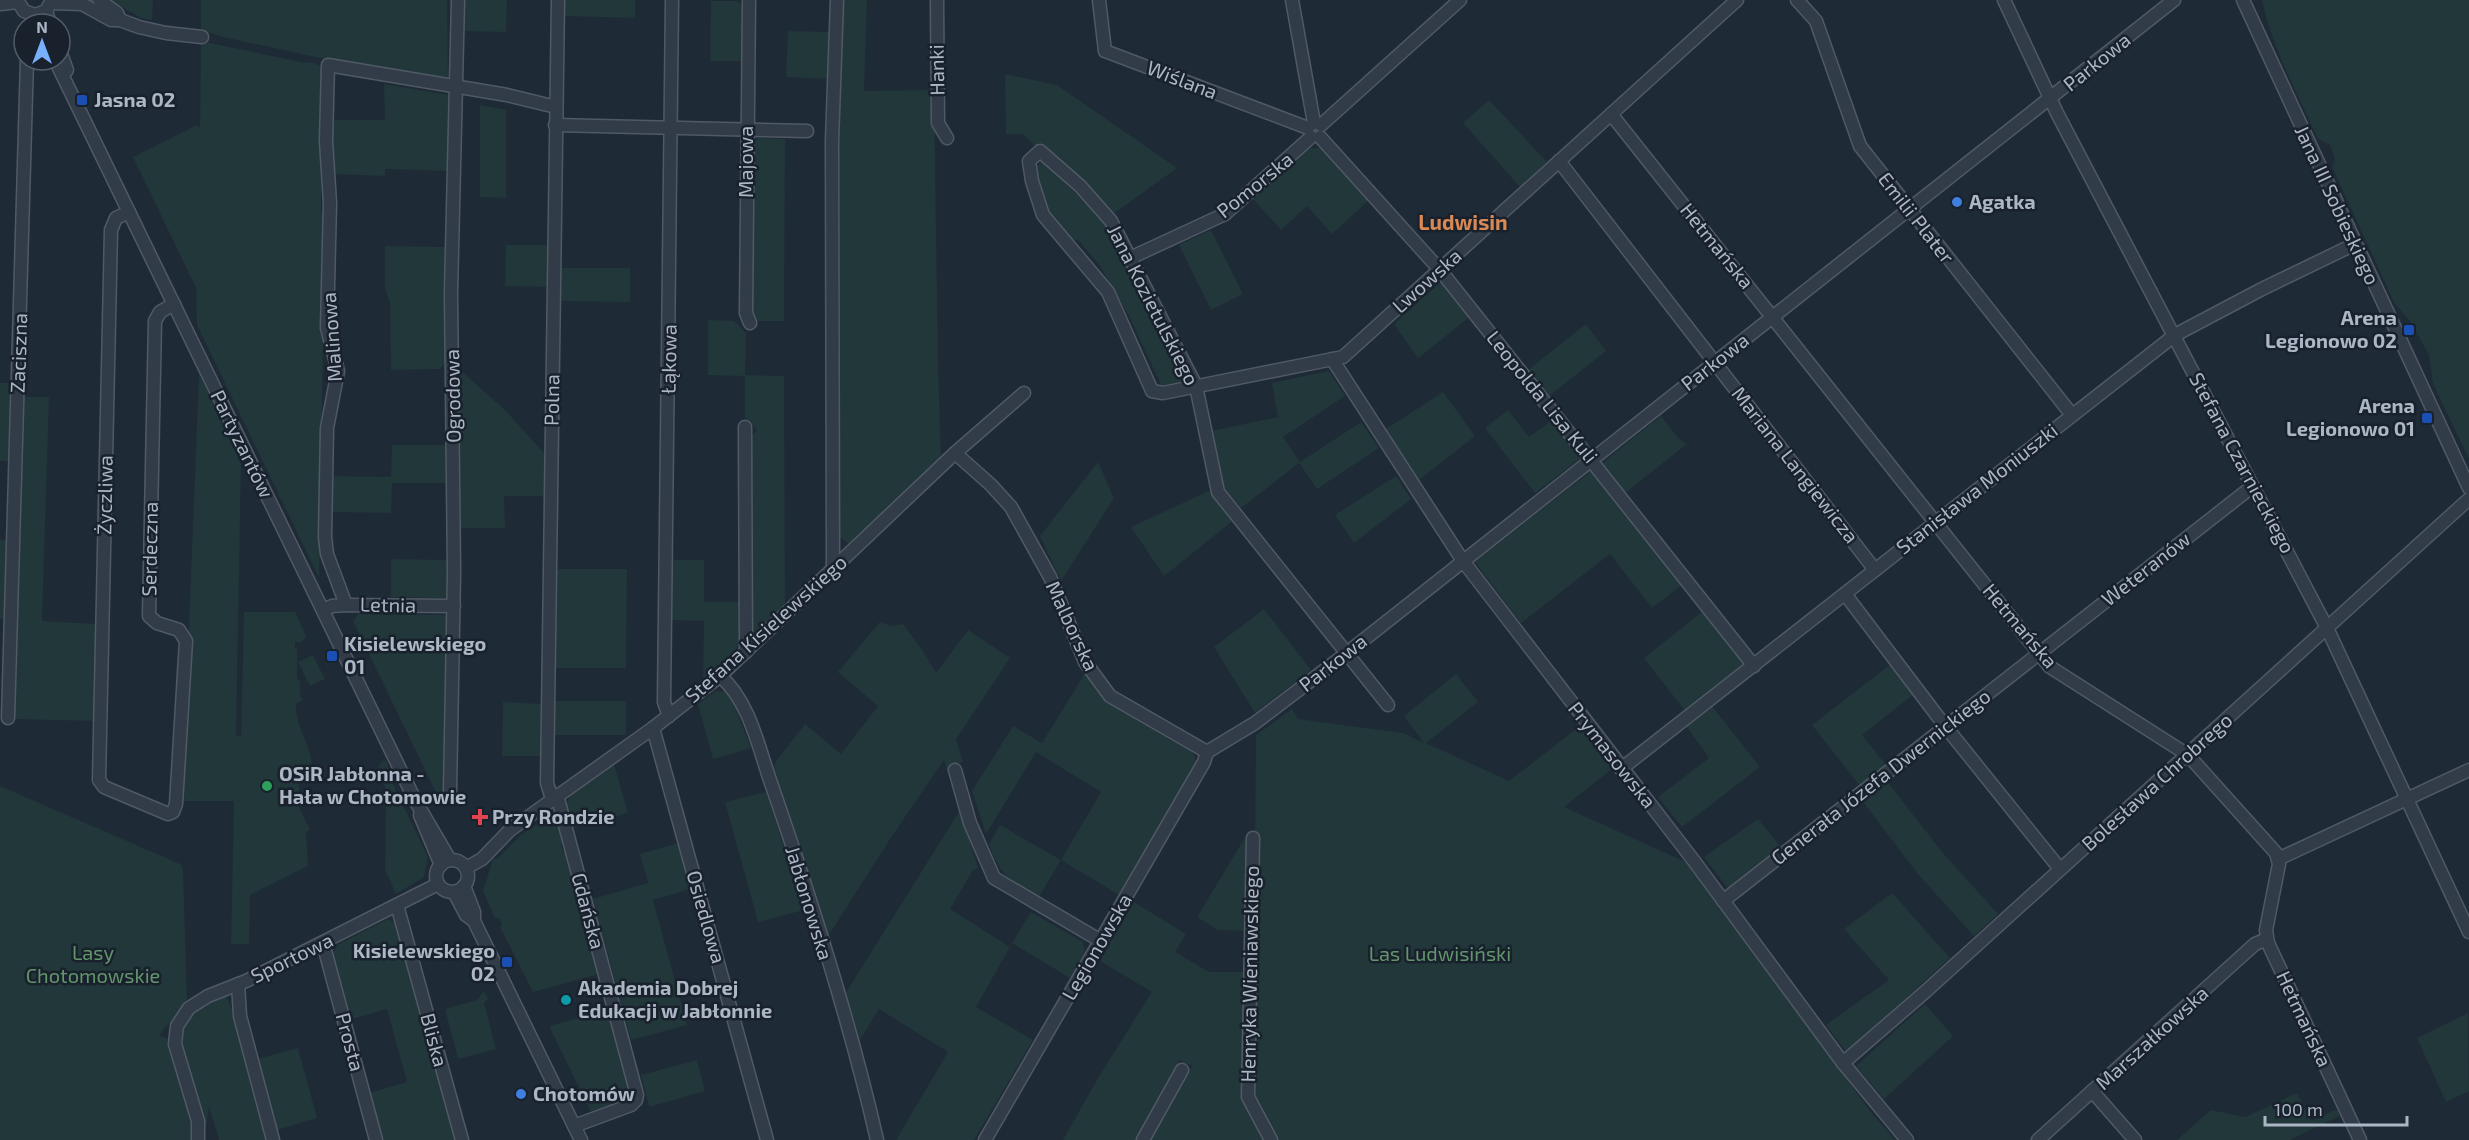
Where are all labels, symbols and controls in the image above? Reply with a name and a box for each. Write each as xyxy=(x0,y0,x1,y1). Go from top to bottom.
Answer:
north arrow xyxy=(12,12,72,72)
text: N xyxy=(36,17,48,36)
street label: Parkowa xyxy=(2058,27,2135,96)
street label: Hanki xyxy=(924,44,948,96)
street label: Wiślana xyxy=(1144,55,1221,103)
place label: Jasna 02 xyxy=(94,87,175,111)
marker: Jasna 02 xyxy=(75,93,89,107)
street label: Jana III Sobieskiego xyxy=(2290,121,2385,288)
street label: Majowa xyxy=(733,126,757,198)
street label: Pomorska xyxy=(1211,146,1297,222)
street label: Emilii Plater xyxy=(1874,167,1960,268)
place label: Agatka xyxy=(1969,189,2036,213)
marker: Agatka xyxy=(1950,195,1964,209)
street label: Hetmańska xyxy=(1676,198,1760,293)
district label: Ludwisin xyxy=(1418,209,1508,234)
street label: Jana Kozietulskiego xyxy=(1103,220,1205,389)
street label: Lwowska xyxy=(1387,243,1466,318)
street label: Malinowa xyxy=(316,291,346,383)
place label: Arena Legionowo 02 xyxy=(2265,305,2397,352)
street label: Zaciszna xyxy=(5,313,31,393)
marker: Arena Legionowo 02 xyxy=(2402,323,2416,337)
street label: Łąkowa xyxy=(655,324,681,394)
street label: Leopolda Lisa Kuli xyxy=(1482,325,1603,467)
street label: Parkowa xyxy=(1676,327,1753,395)
street label: Ogrodowa xyxy=(439,349,465,443)
street label: Stefana Czarnieckiego xyxy=(2185,368,2301,557)
street label: Polna xyxy=(539,374,563,426)
street label: Mariana Langiewicza xyxy=(1727,381,1864,547)
street label: Partyzantów xyxy=(206,386,279,501)
place label: Arena Legionowo 01 xyxy=(2286,393,2415,440)
marker: Arena Legionowo 01 xyxy=(2420,411,2434,425)
street label: Stanisława Moniuszki xyxy=(1891,418,2062,559)
street label: Życzliwa xyxy=(91,455,117,535)
street label: Serdeczna xyxy=(136,501,162,596)
street label: Weteranów xyxy=(2096,526,2195,610)
street label: Stefana Kisielewskiego xyxy=(679,549,851,707)
street label: Malborska xyxy=(1042,577,1104,674)
street label: Hetmańska xyxy=(1978,578,2063,673)
street label: Letnia xyxy=(360,592,416,616)
street label: Parkowa xyxy=(1294,628,1371,696)
place label: Kisielewskiego 01 xyxy=(344,631,486,678)
marker: Kisielewskiego 01 xyxy=(325,649,339,663)
street label: Generała Józefa Dwernickiego xyxy=(1766,683,1995,869)
street label: Prymasowska xyxy=(1564,696,1662,812)
street label: Bolesława Chrobrego xyxy=(2076,707,2237,855)
place label: OSiR Jabłonna - Hała w Chotomowie xyxy=(279,761,466,808)
marker: OSiR Jabłonna - Hała w Chotomowie xyxy=(260,779,274,793)
place label: Przy Rondzie xyxy=(492,804,615,829)
marker: Przy Rondzie xyxy=(473,810,487,824)
street label: Jabłonowska xyxy=(781,843,839,963)
street label: Henryka Wieniawskiego xyxy=(1235,865,1263,1083)
street label: Osiedlowa xyxy=(682,868,732,966)
street label: Gdańska xyxy=(567,870,611,951)
street label: Legionowska xyxy=(1056,889,1136,1004)
street label: Sportowa xyxy=(247,927,337,987)
place label: Kisielewskiego 02 xyxy=(353,938,495,985)
park label: Lasy Chotomowskie xyxy=(26,940,160,987)
park label: Las Ludwisiński xyxy=(1369,941,1511,965)
marker: Kisielewskiego 02 xyxy=(500,955,514,969)
street label: Hetmańska xyxy=(2272,967,2338,1070)
place label: Akademia Dobrej Edukacji w Jabłonnie xyxy=(578,975,772,1022)
street label: Marszałkowska xyxy=(2090,980,2213,1094)
marker: Akademia Dobrej Edukacji w Jabłonnie xyxy=(559,993,573,1007)
street label: Prosta xyxy=(332,1010,370,1074)
street label: Bliska xyxy=(416,1010,454,1069)
place label: Chotomów xyxy=(533,1081,635,1105)
marker: Chotomów xyxy=(514,1087,528,1101)
scale bar xyxy=(2265,1089,2408,1127)
text: 100 m xyxy=(2274,1098,2323,1120)

